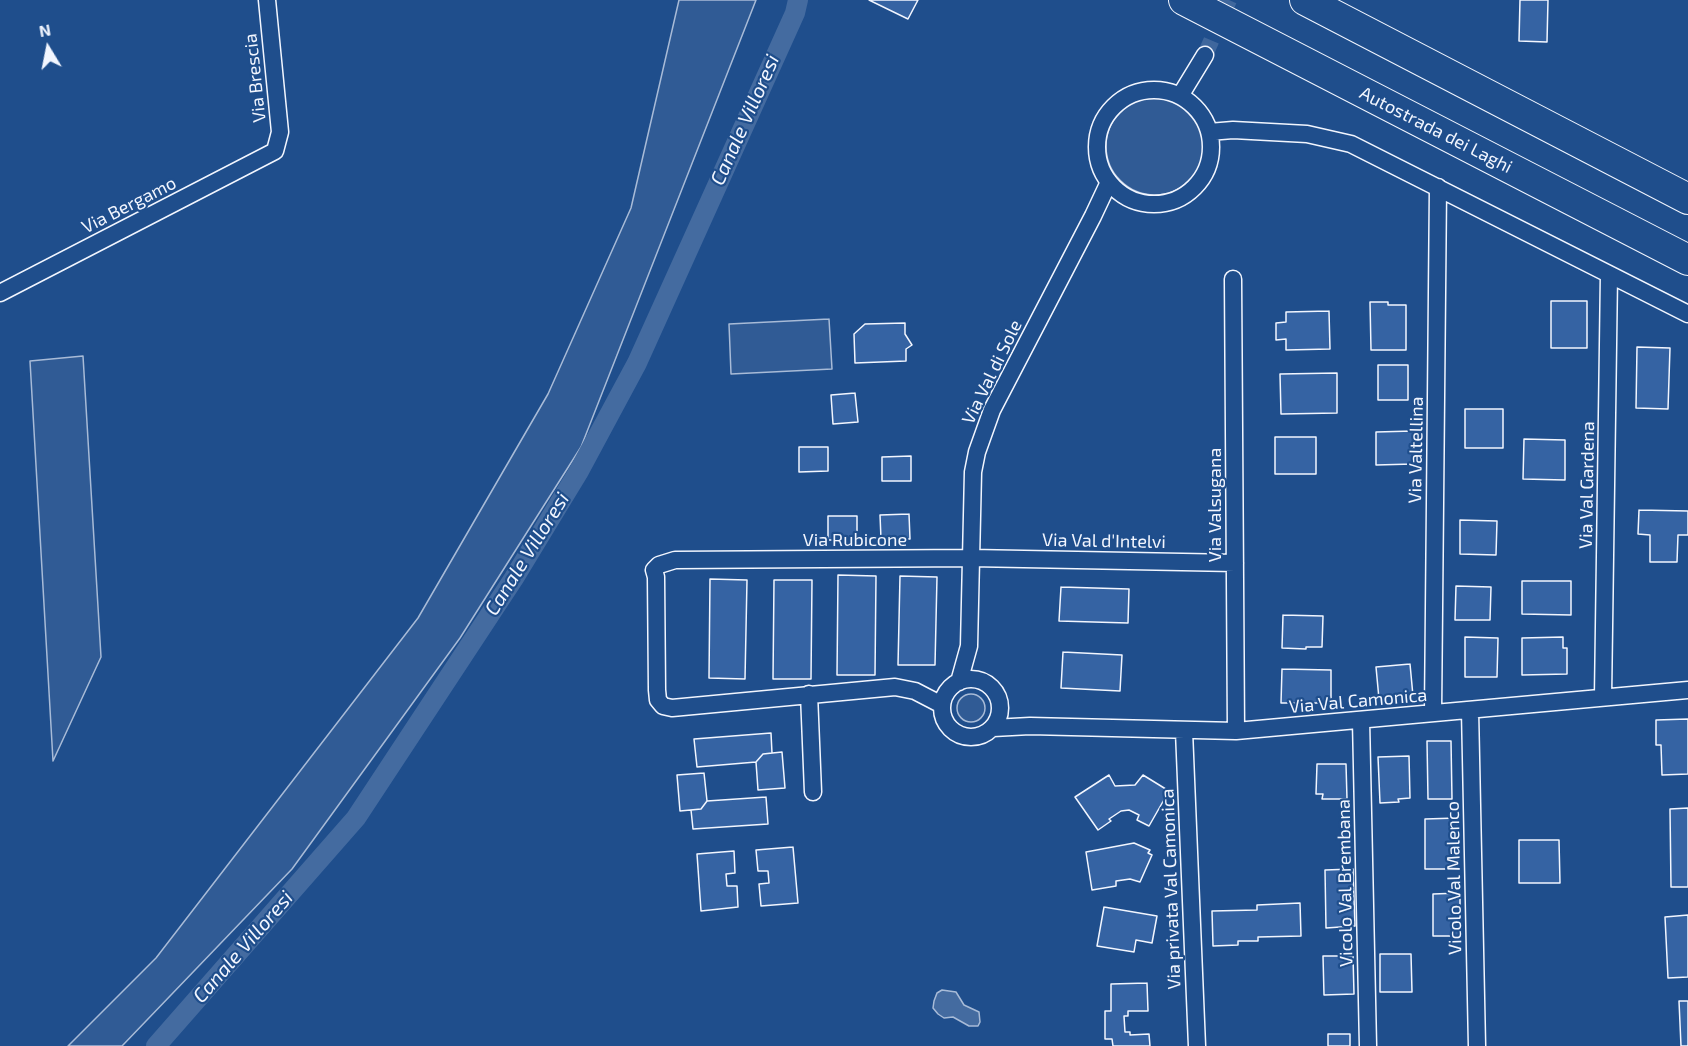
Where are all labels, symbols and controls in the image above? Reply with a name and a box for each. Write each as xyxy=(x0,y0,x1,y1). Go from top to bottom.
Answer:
north arrow xyxy=(18,18,78,78)
text: N xyxy=(37,19,52,40)
street label: Via Brescia xyxy=(240,32,270,124)
water label: Canale Villoresi xyxy=(705,51,785,189)
street label: Autostrada dei Laghi xyxy=(1356,82,1516,178)
street label: Via Bergamo xyxy=(78,172,180,238)
street label: Via Val di Sole xyxy=(957,316,1027,428)
street label: Via Valtellina xyxy=(1404,396,1428,504)
street label: Via Val Gardena xyxy=(1575,421,1599,549)
street label: Via Valsugana xyxy=(1204,448,1226,562)
water label: Canale Villoresi xyxy=(480,488,574,620)
street label: Via Rubicone xyxy=(803,529,907,551)
street label: Via Val d'Intelvi xyxy=(1042,529,1166,553)
street label: Via Val Camonica xyxy=(1288,684,1428,718)
street label: Via privata Val Camonica xyxy=(1157,788,1185,990)
street label: Vicolo Val Brembana xyxy=(1333,799,1357,967)
street label: Vicolo Val Malenco xyxy=(1442,801,1466,955)
water label: Canale Villoresi xyxy=(188,886,298,1008)

